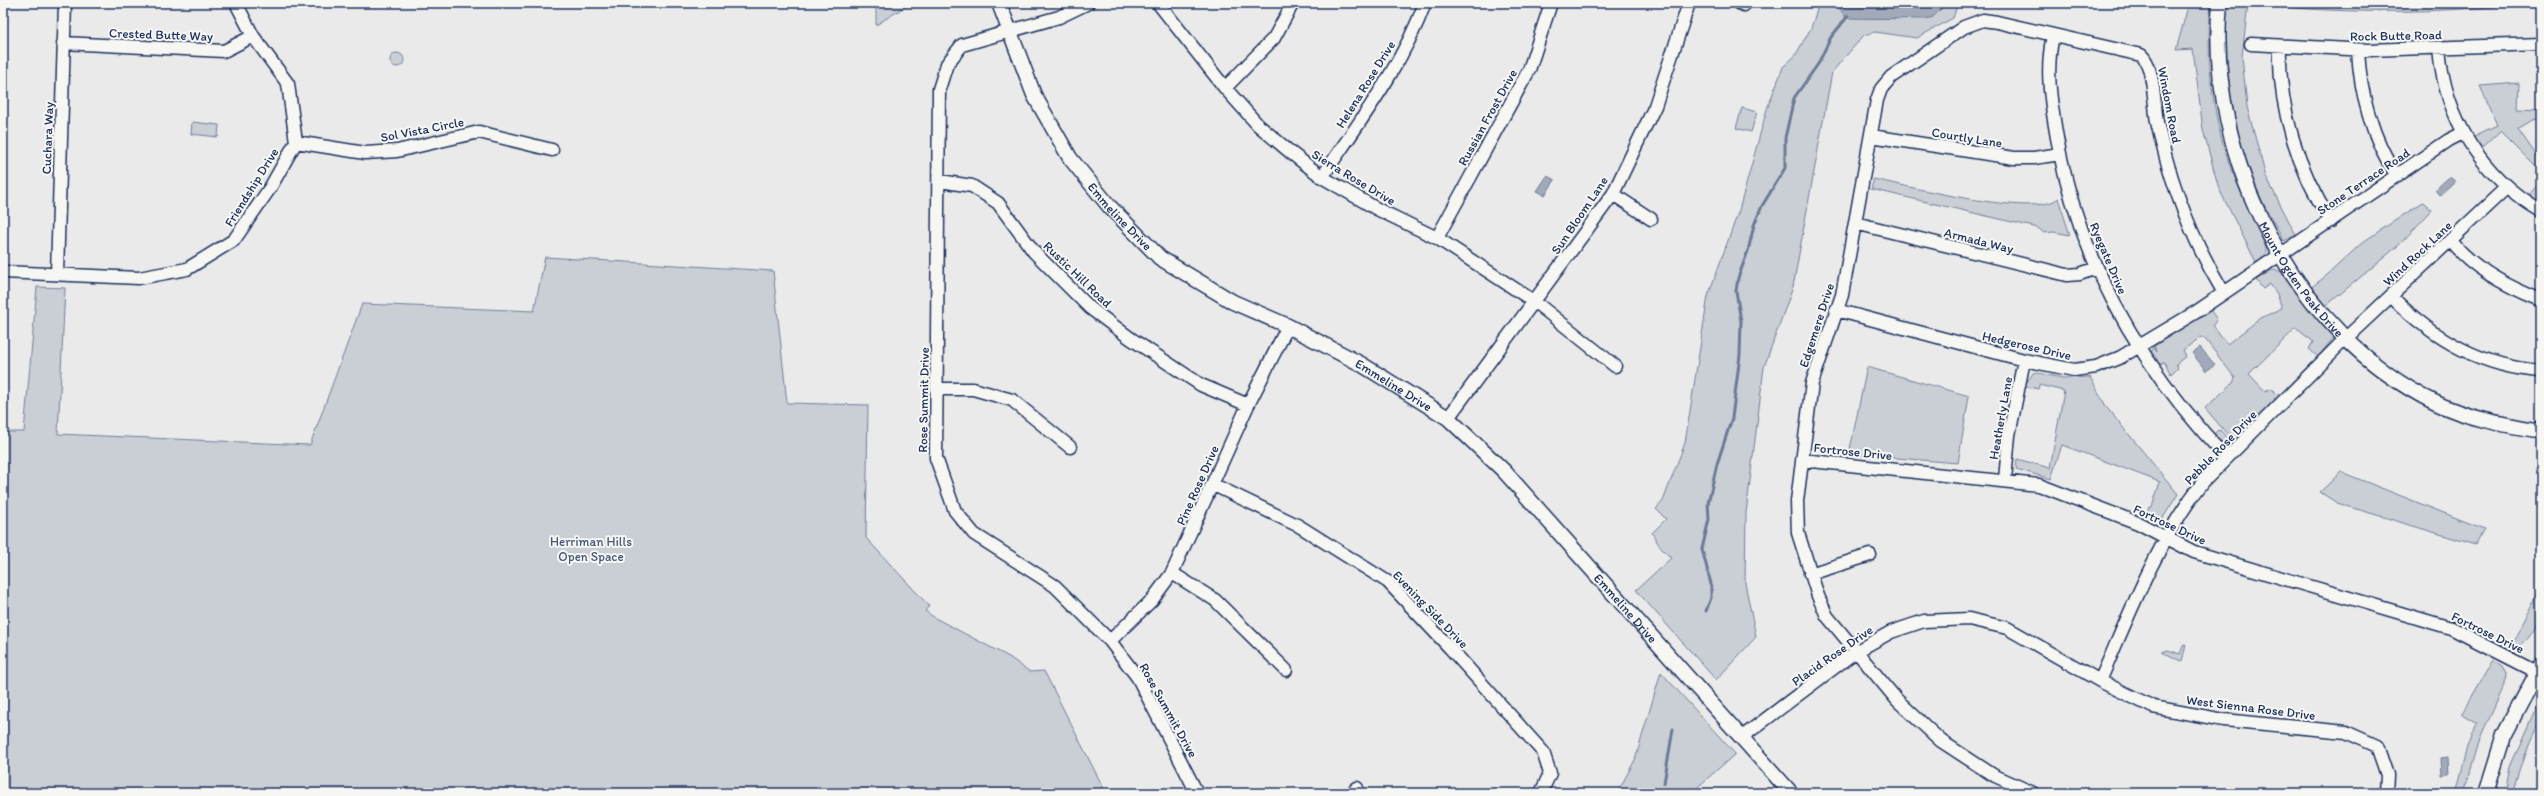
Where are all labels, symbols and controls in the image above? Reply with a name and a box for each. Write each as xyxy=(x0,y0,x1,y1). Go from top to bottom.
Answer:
street label: Crested Butte Way xyxy=(109,25,213,44)
street label: Rock Butte Road xyxy=(2350,27,2442,44)
street label: Helena Rose Drive xyxy=(1333,38,1398,131)
street label: Russian Frost Drive xyxy=(1455,66,1520,168)
street label: Windom Road xyxy=(2155,66,2184,145)
street label: Cuchara Way xyxy=(39,101,56,175)
street label: Sol Vista Circle xyxy=(379,114,465,145)
street label: Courtly Lane xyxy=(1931,125,2003,150)
street label: Friendship Drive xyxy=(221,145,282,229)
street label: Stone Terrace Road xyxy=(2314,145,2413,218)
street label: Sierra Rose Drive xyxy=(1309,147,1398,208)
street label: Sun Bloom Lane xyxy=(1548,174,1611,257)
street label: Emmeline Drive xyxy=(1085,179,1155,254)
street label: Wind Rock Lane xyxy=(2380,218,2455,289)
street label: Mount Ogden Peak Drive xyxy=(2256,219,2347,340)
street label: Ryegate Drive xyxy=(2087,220,2130,296)
street label: Armada Way xyxy=(1943,225,2015,256)
street label: Rustic Hill Road xyxy=(1040,238,1115,311)
street label: Edgemere Drive xyxy=(1796,281,1837,369)
street label: Hedgerose Drive xyxy=(1981,328,2073,363)
street label: Rose Summit Drive xyxy=(915,347,932,453)
street label: Emmeline Drive xyxy=(1353,356,1435,414)
street label: Heatherly Lane xyxy=(1986,375,2015,461)
street label: Pebble Rose Drive xyxy=(2181,407,2260,488)
street label: Fortrose Drive xyxy=(1813,440,1893,463)
street label: Pine Rose Drive xyxy=(1173,443,1222,528)
street label: Fortrose Drive xyxy=(2131,501,2209,548)
park label: Herriman Hills Open Space xyxy=(550,534,632,564)
street label: Evening Side Drive xyxy=(1390,567,1472,651)
street label: Emmeline Drive xyxy=(1591,571,1660,646)
street label: Fortrose Drive xyxy=(2449,608,2526,656)
street label: Placid Rose Drive xyxy=(1789,622,1876,689)
street label: Rose Summit Drive xyxy=(1136,660,1201,760)
street label: West Sienna Rose Drive xyxy=(2185,692,2316,723)

